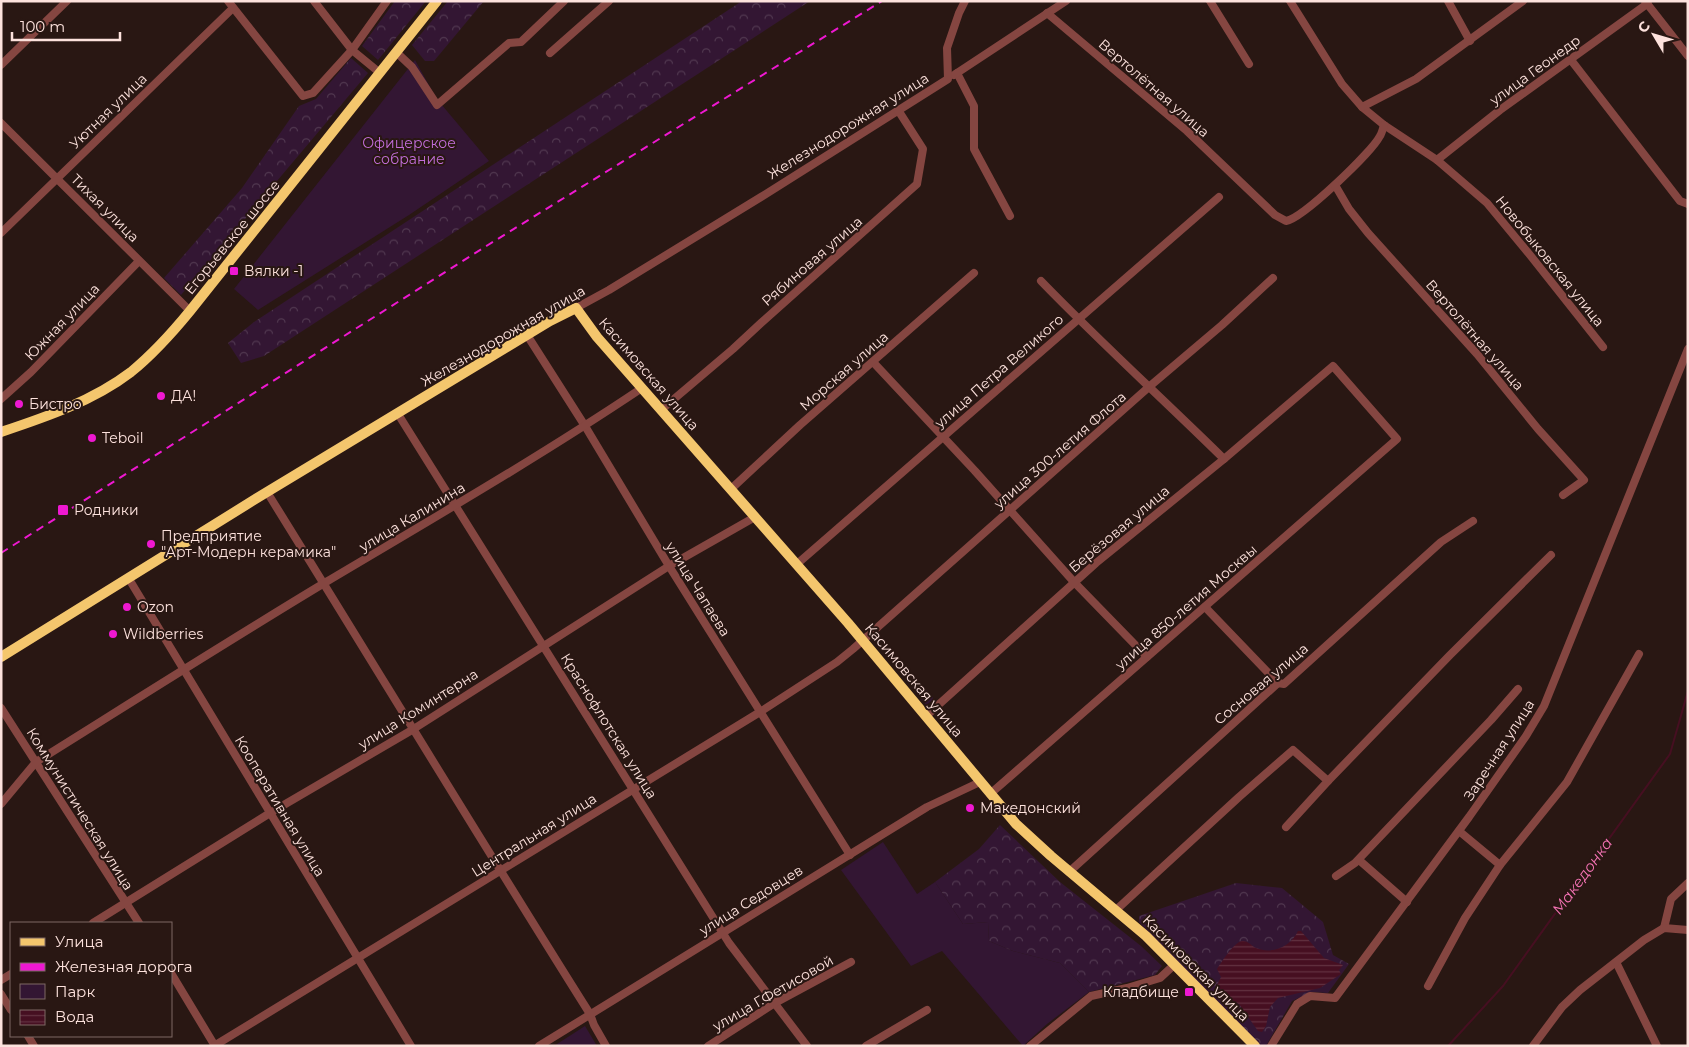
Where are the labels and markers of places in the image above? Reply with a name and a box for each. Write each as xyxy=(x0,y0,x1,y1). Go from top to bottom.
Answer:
place label: Вялки -1 xyxy=(244,262,303,280)
marker: Вялки -1 xyxy=(228,265,240,277)
place label: ДА! xyxy=(171,387,196,405)
marker: ДА! xyxy=(155,390,167,402)
place label: Бистро xyxy=(29,395,82,413)
marker: Бистро xyxy=(13,398,25,410)
place label: Teboil xyxy=(102,429,144,447)
marker: Teboil xyxy=(86,432,98,444)
place label: Родники xyxy=(74,501,139,519)
marker: Родники xyxy=(56,503,70,517)
place label: Предприятие "Арт-Модерн керамика" xyxy=(161,527,336,561)
marker: Предприятие "Арт-Модерн керамика" xyxy=(145,538,157,550)
place label: Ozon xyxy=(137,598,174,616)
marker: Ozon xyxy=(121,601,133,613)
place label: Wildberries xyxy=(123,625,204,643)
marker: Wildberries xyxy=(107,628,119,640)
place label: Македонский xyxy=(980,799,1081,817)
marker: Македонский xyxy=(964,802,976,814)
place label: Кладбище xyxy=(1103,983,1179,1001)
marker: Кладбище xyxy=(1183,986,1195,998)

